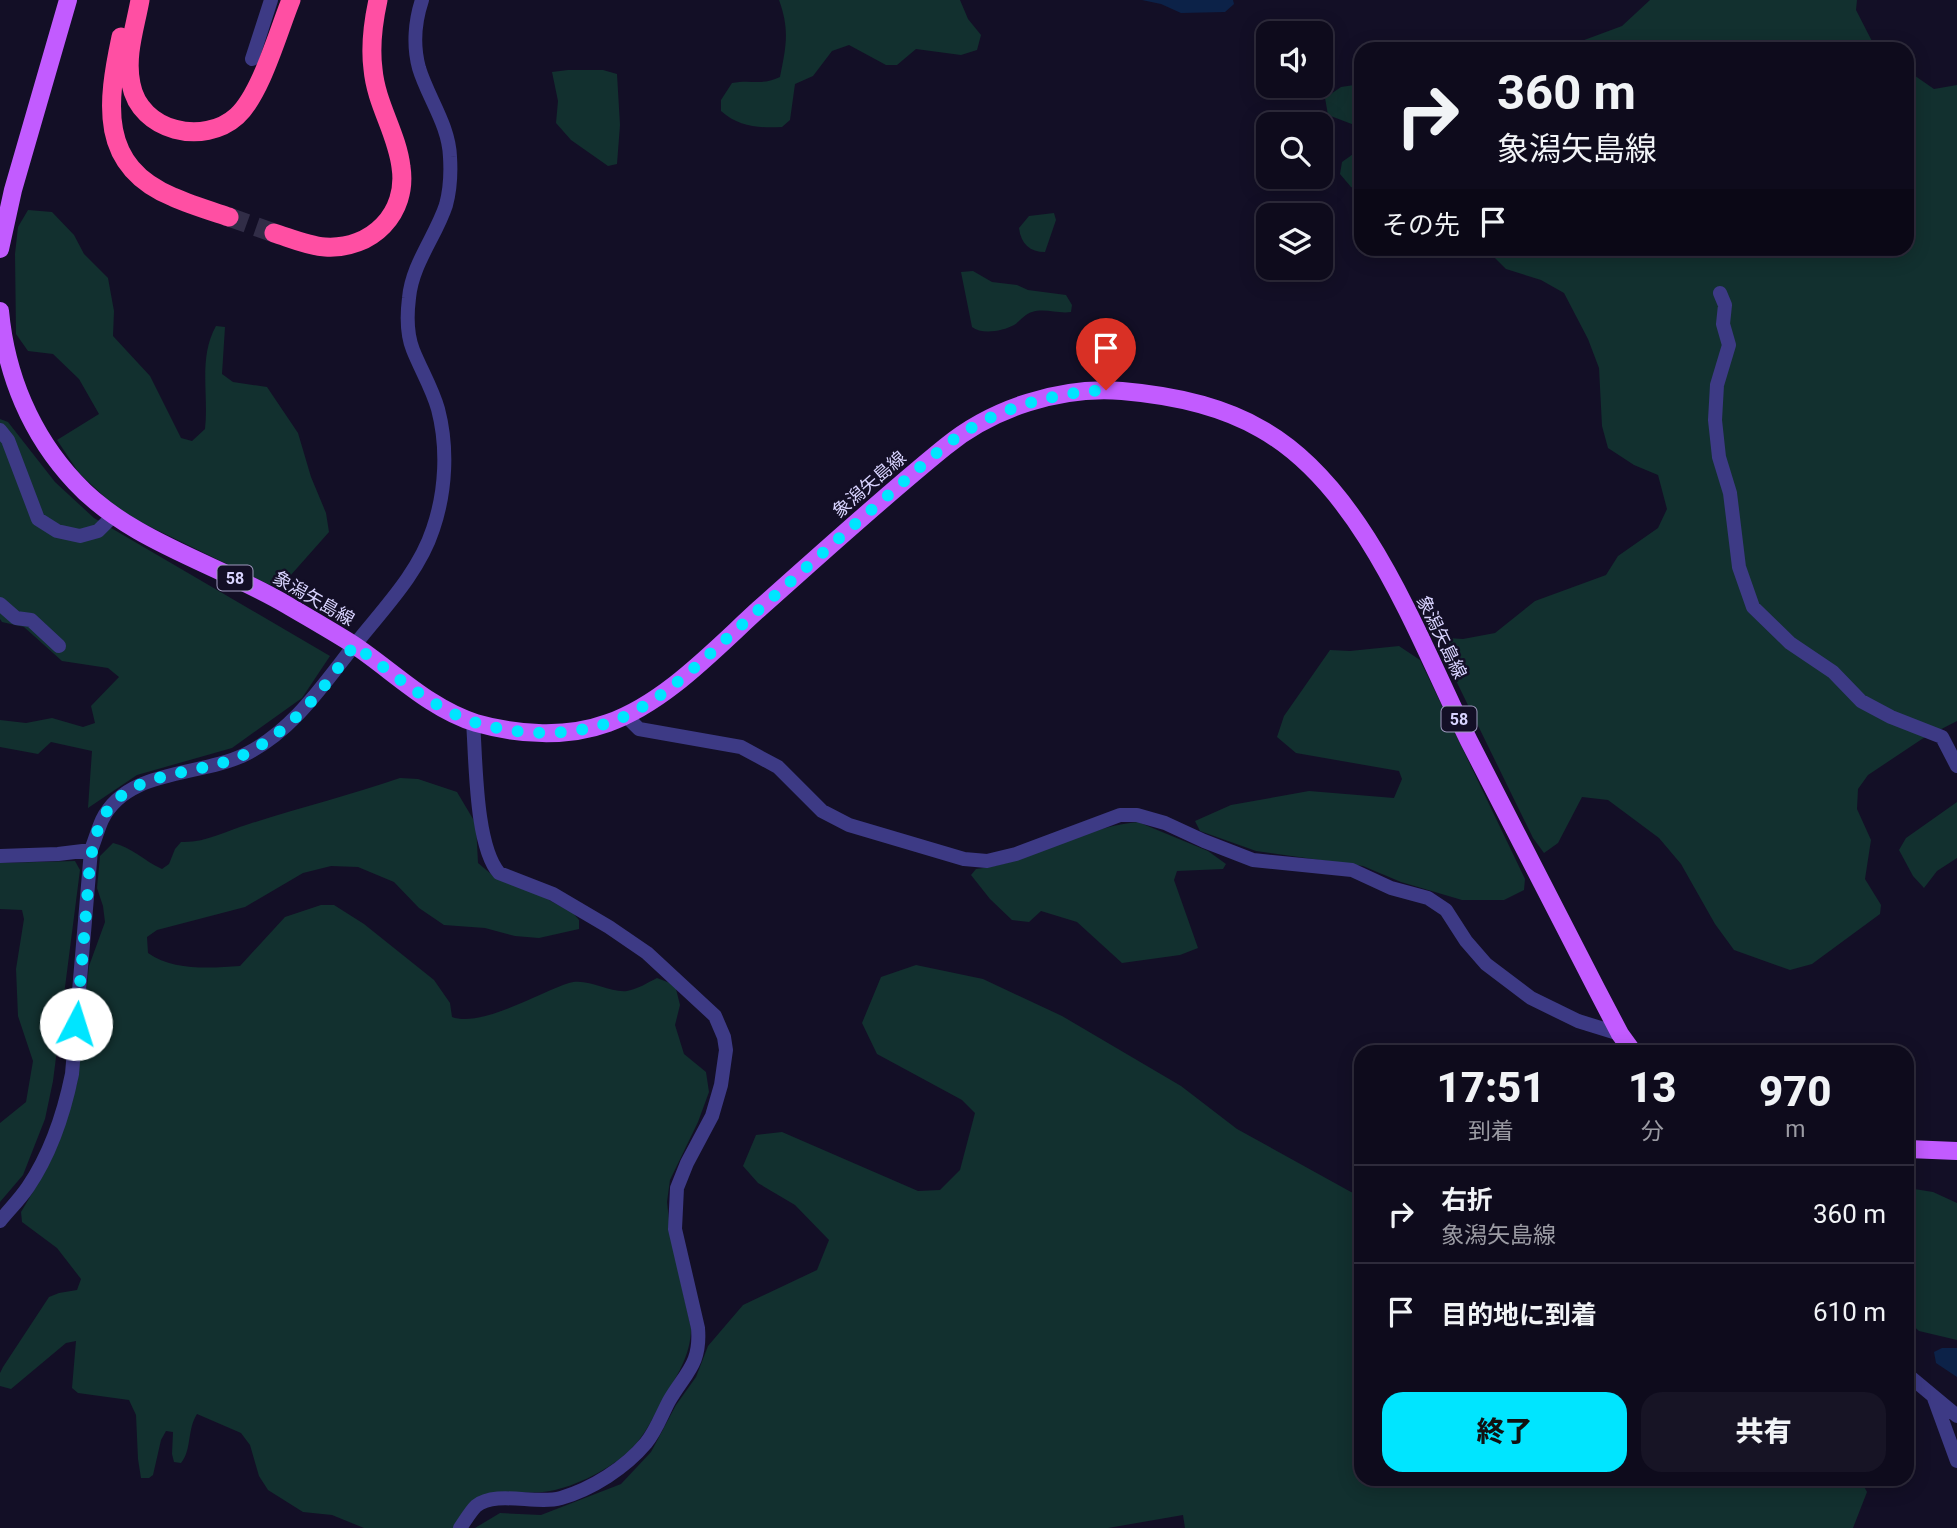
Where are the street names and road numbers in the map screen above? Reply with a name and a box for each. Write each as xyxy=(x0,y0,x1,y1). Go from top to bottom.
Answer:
street label: 象潟矢島線 xyxy=(828,447,910,521)
road number: 58 xyxy=(218,566,252,590)
street label: 象潟矢島線 xyxy=(270,566,358,630)
street label: 象潟矢島線 xyxy=(1413,592,1471,682)
road number: 58 xyxy=(1442,706,1476,732)

